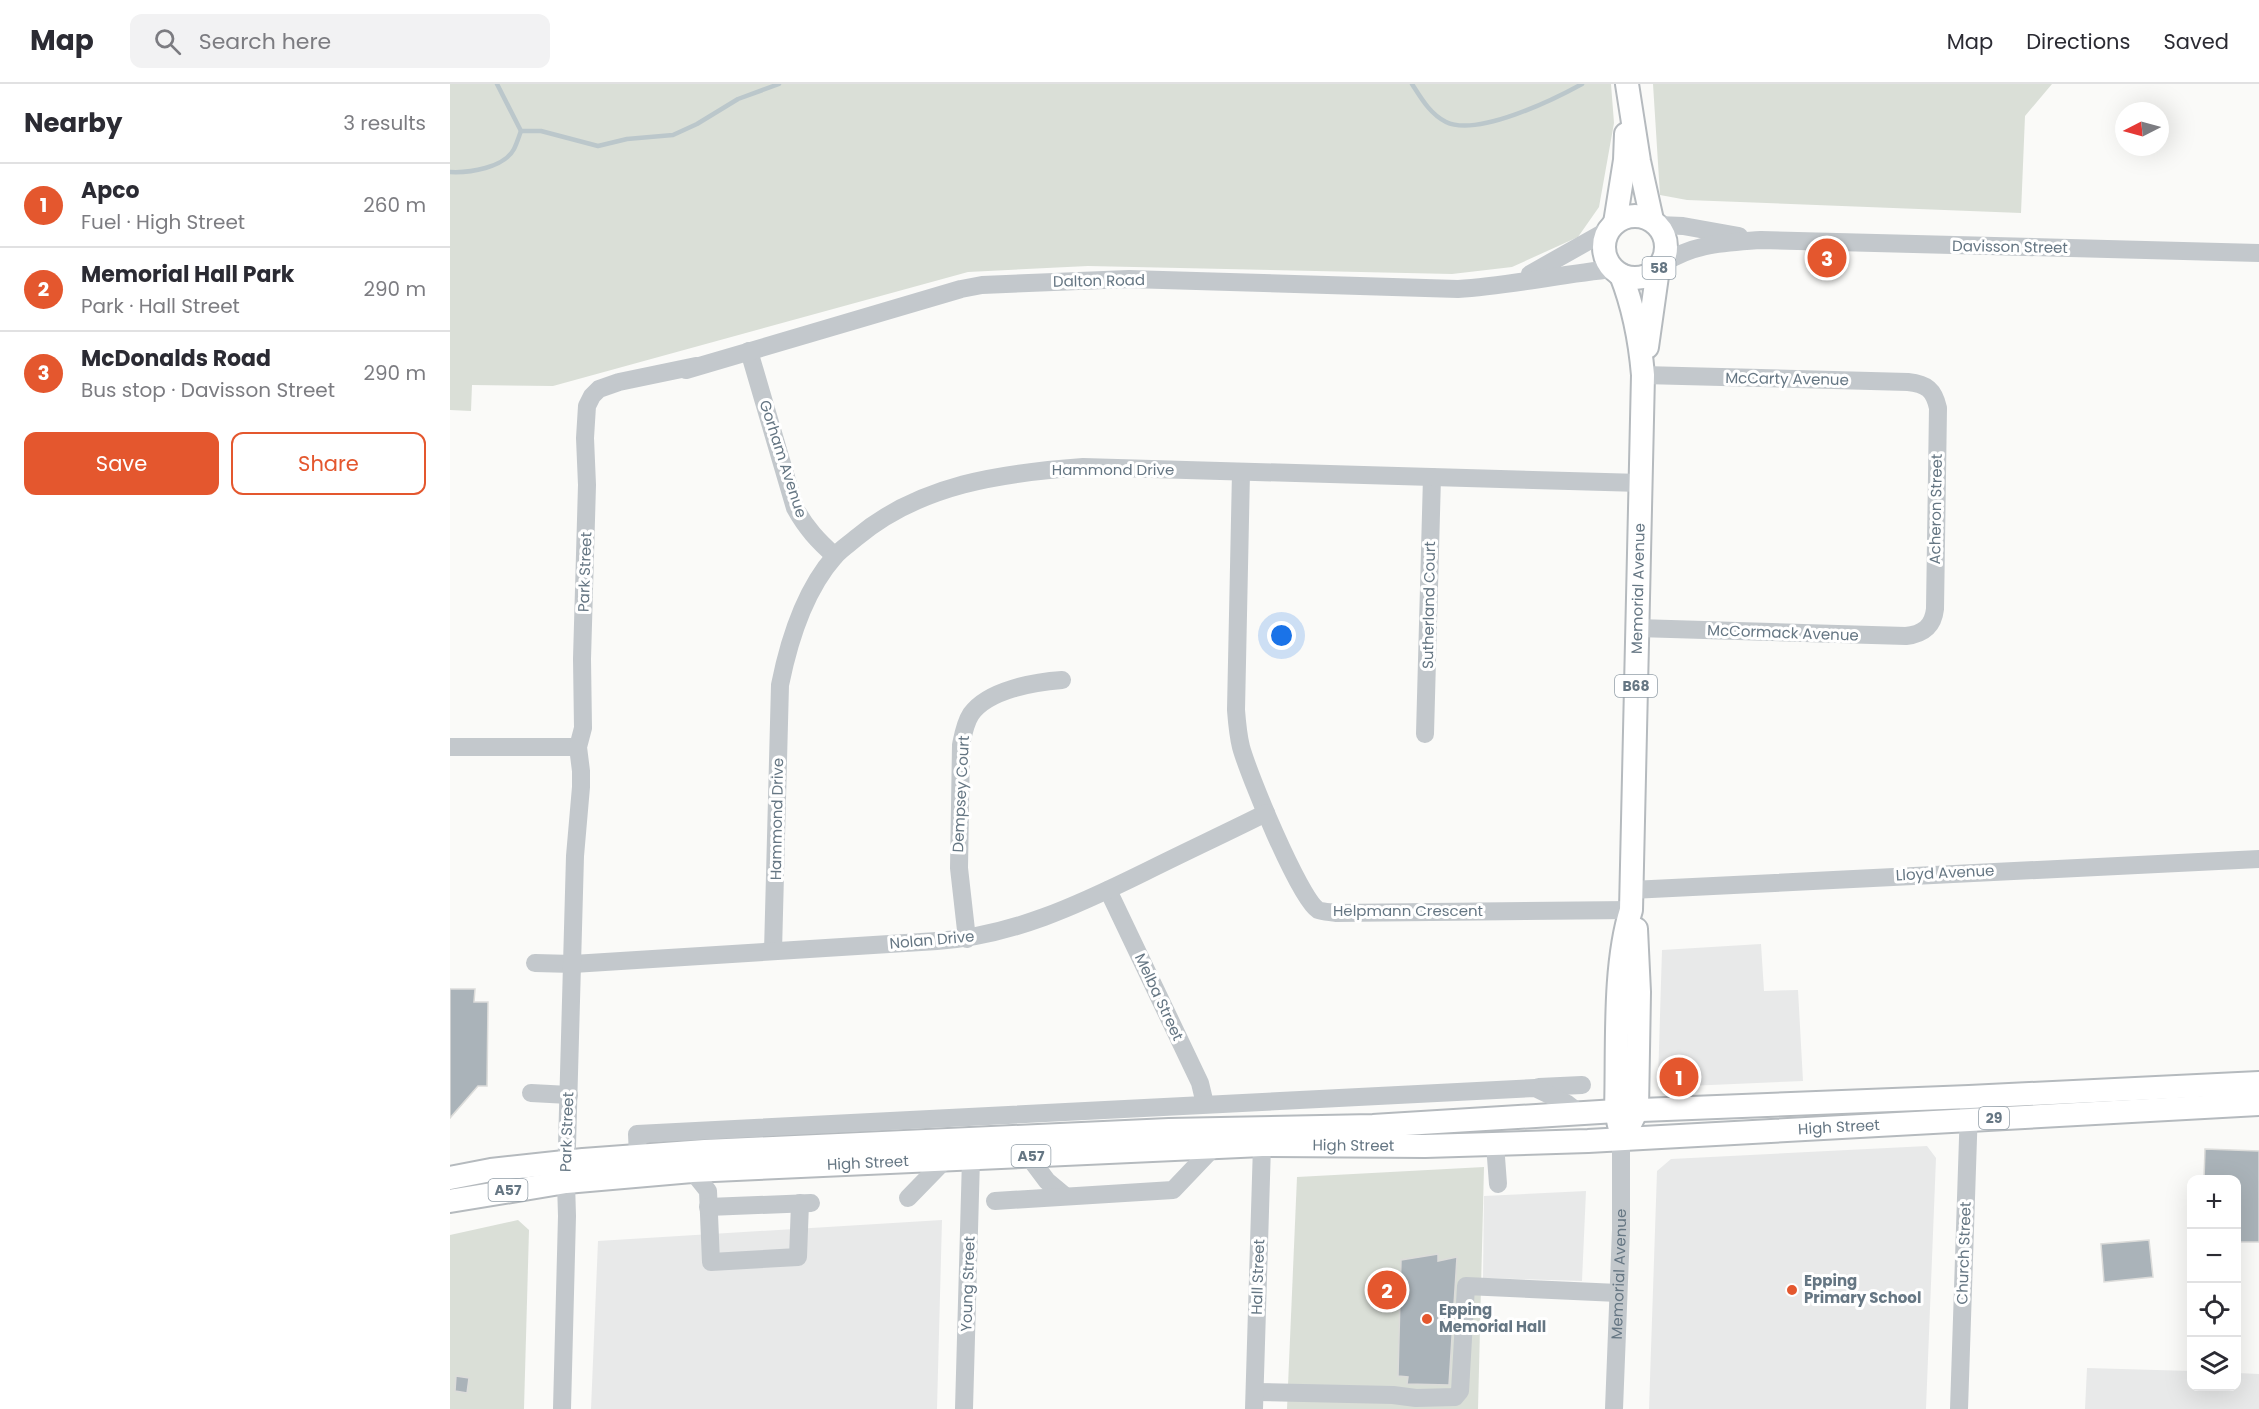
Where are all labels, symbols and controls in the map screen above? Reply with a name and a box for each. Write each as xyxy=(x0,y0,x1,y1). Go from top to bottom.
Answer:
search box xyxy=(130,14,550,68)
text: Map xyxy=(30,21,94,60)
icon: search xyxy=(151,25,184,58)
text: Search here xyxy=(199,26,331,57)
text: Map xyxy=(1947,27,1993,56)
text: Directions xyxy=(2026,27,2130,56)
text: Saved xyxy=(2163,27,2229,56)
north arrow xyxy=(2115,102,2169,156)
text: Nearby xyxy=(24,105,122,141)
text: 3 results xyxy=(343,109,426,137)
text: Apco xyxy=(81,175,139,206)
text: 1 xyxy=(40,191,47,219)
text: 260 m xyxy=(363,191,426,219)
text: Fuel · High Street xyxy=(81,208,245,236)
street label: Davisson Street xyxy=(1952,235,2068,258)
pin: 3 xyxy=(1808,236,1846,280)
road number: 58 xyxy=(1642,257,1676,279)
text: Memorial Hall Park xyxy=(81,259,294,290)
street label: Dalton Road xyxy=(1053,269,1145,292)
text: 2 xyxy=(38,275,49,303)
text: 290 m xyxy=(363,275,426,303)
text: Park · Hall Street xyxy=(81,292,240,320)
text: McDonalds Road xyxy=(81,343,271,374)
text: 3 xyxy=(37,359,50,387)
text: 290 m xyxy=(363,359,426,387)
street label: McCarty Avenue xyxy=(1725,367,1849,390)
text: Bus stop · Davisson Street xyxy=(81,376,335,404)
street label: Gorham Avenue xyxy=(755,397,812,520)
button: Save xyxy=(24,432,219,495)
button: Share xyxy=(231,432,426,495)
street label: Acheron Street xyxy=(1924,453,1947,565)
street label: Hammond Drive xyxy=(1052,459,1174,480)
street label: Memorial Avenue xyxy=(1626,523,1650,654)
street label: Park Street xyxy=(573,532,596,612)
street label: Sutherland Court xyxy=(1417,541,1440,669)
street label: McCormack Avenue xyxy=(1707,619,1859,646)
your location xyxy=(1267,621,1296,650)
road number: B68 xyxy=(1615,675,1657,697)
street label: Dempsey Court xyxy=(947,735,974,853)
street label: Hammond Drive xyxy=(765,758,788,880)
street label: Lloyd Avenue xyxy=(1895,859,1995,886)
street label: Helpmann Crescent xyxy=(1333,900,1483,921)
street label: Nolan Drive xyxy=(889,925,975,954)
street label: Melba Street xyxy=(1130,950,1189,1044)
pin: 1 xyxy=(1660,1054,1698,1100)
street label: Park Street xyxy=(555,1092,578,1172)
road number: 29 xyxy=(1979,1107,2009,1129)
street label: High Street xyxy=(1797,1114,1880,1139)
street label: High Street xyxy=(1312,1134,1394,1156)
road number: A57 xyxy=(1012,1145,1050,1167)
street label: High Street xyxy=(826,1150,909,1175)
map controls xyxy=(2187,1175,2241,1391)
button: + xyxy=(2187,1175,2241,1229)
road number: A57 xyxy=(488,1179,528,1201)
street label: Church Street xyxy=(1951,1201,1976,1305)
street label: Memorial Avenue xyxy=(1606,1209,1631,1340)
button: − xyxy=(2187,1229,2241,1283)
street label: Young Street xyxy=(955,1236,980,1332)
street label: Hall Street xyxy=(1246,1239,1269,1315)
pin: 2 xyxy=(1368,1268,1406,1312)
place label: Epping Primary School xyxy=(1804,1270,1921,1308)
marker: Epping Primary School xyxy=(1785,1283,1799,1297)
button: locate xyxy=(2187,1283,2241,1337)
place label: Epping Memorial Hall xyxy=(1439,1299,1546,1337)
marker: Epping Memorial Hall xyxy=(1420,1312,1434,1326)
button: layers xyxy=(2187,1337,2241,1391)

